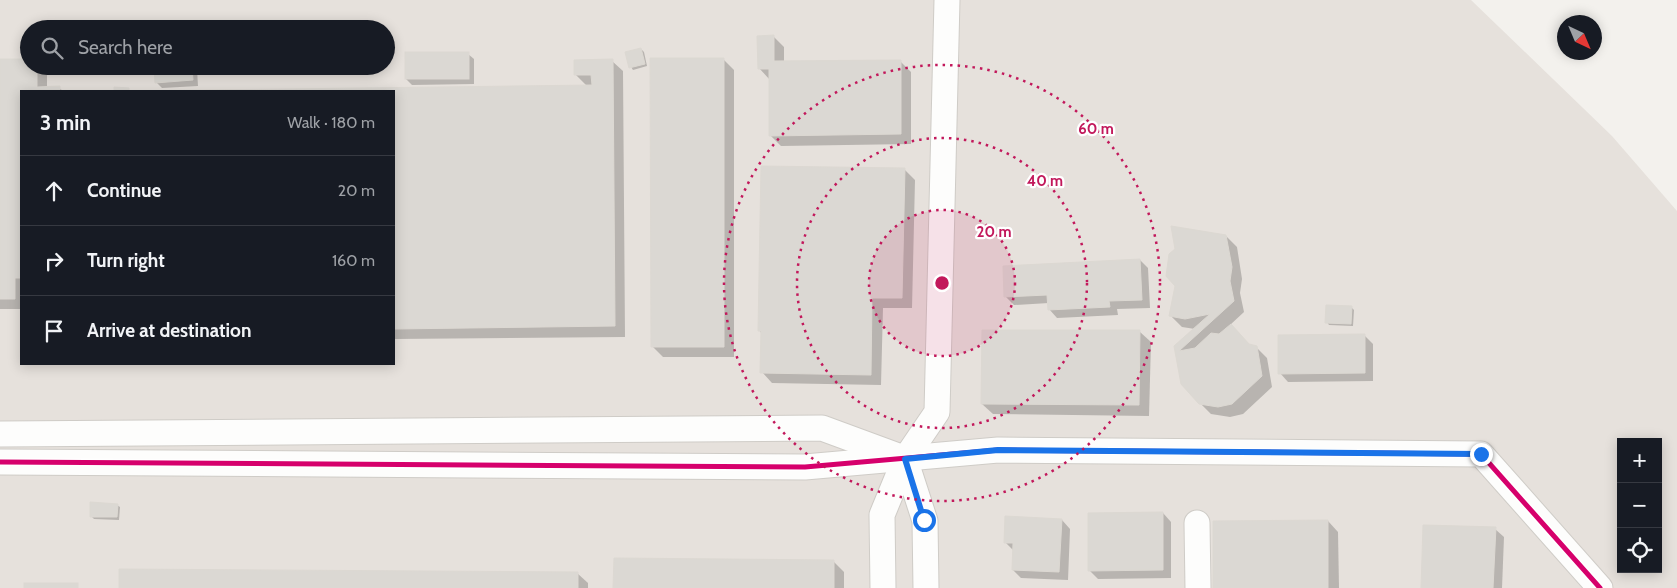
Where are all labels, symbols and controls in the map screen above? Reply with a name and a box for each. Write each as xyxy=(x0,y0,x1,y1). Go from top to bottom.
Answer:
north arrow xyxy=(1557,15,1602,60)
search box xyxy=(20,20,395,75)
icon: search xyxy=(38,34,66,62)
text: Search here xyxy=(78,36,172,59)
text: 3 min xyxy=(40,110,91,135)
text: Walk · 180 m xyxy=(287,113,375,132)
text: 60 m xyxy=(1078,120,1114,138)
text: 40 m xyxy=(1027,172,1063,190)
icon: ahead xyxy=(40,177,68,205)
text: Continue xyxy=(87,179,161,202)
text: 20 m xyxy=(338,181,375,200)
text: 20 m xyxy=(977,223,1011,241)
icon: right xyxy=(40,247,68,275)
text: Turn right xyxy=(87,249,165,272)
text: 160 m xyxy=(332,251,375,270)
centre of rings xyxy=(933,274,951,292)
icon: arrive xyxy=(40,317,68,345)
text: Arrive at destination xyxy=(87,319,251,342)
map controls xyxy=(1617,438,1662,573)
button: + xyxy=(1617,438,1662,483)
route end xyxy=(1470,443,1493,466)
button: − xyxy=(1617,483,1662,528)
route start xyxy=(913,509,936,532)
button: locate xyxy=(1617,528,1662,573)

